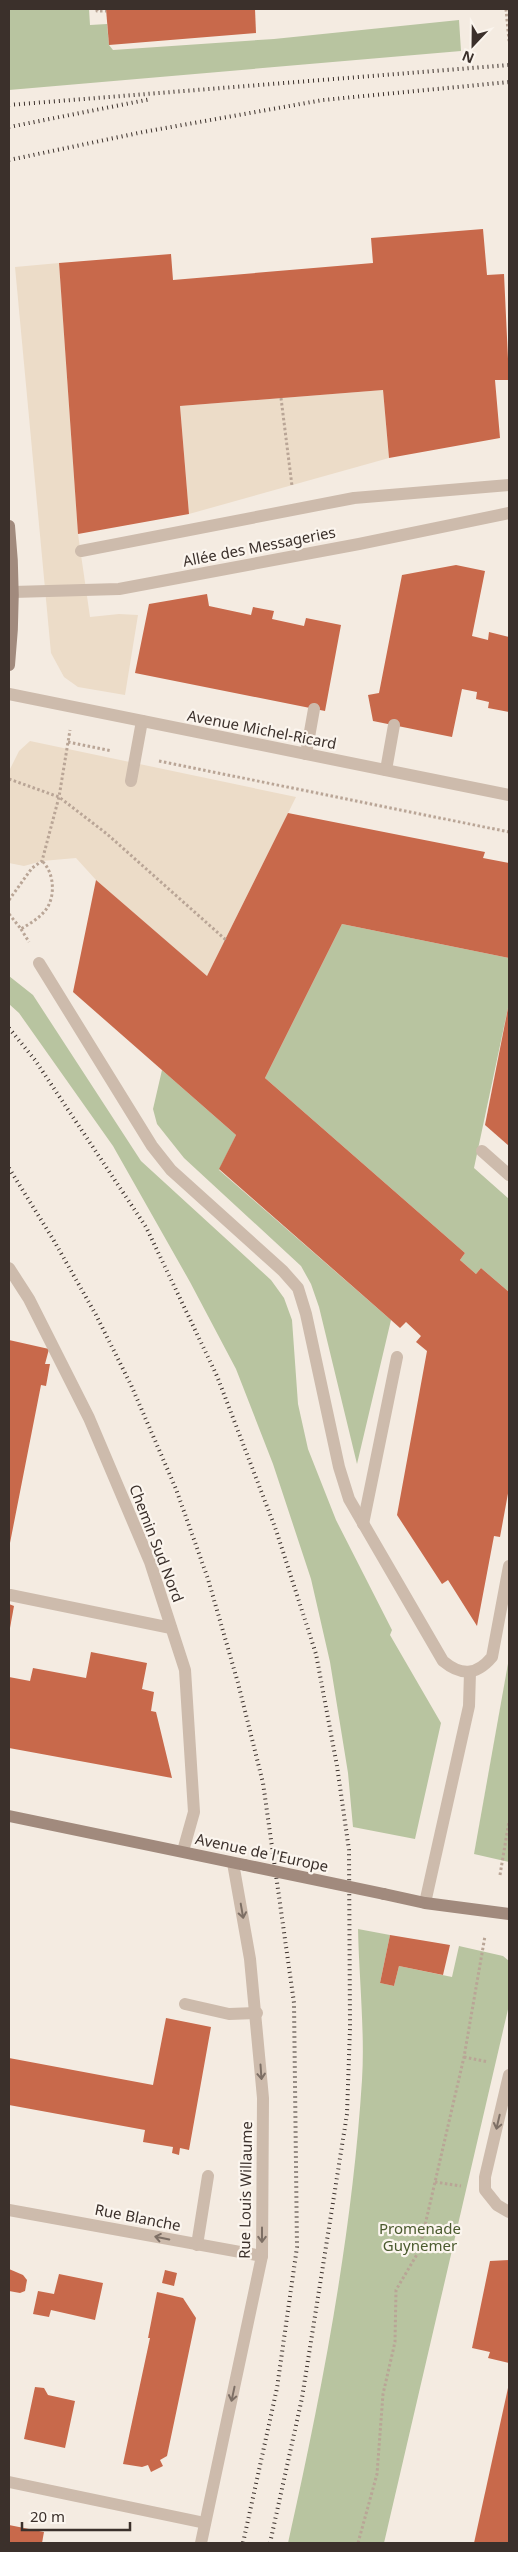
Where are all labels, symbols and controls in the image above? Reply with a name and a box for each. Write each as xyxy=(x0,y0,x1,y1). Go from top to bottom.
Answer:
north arrow xyxy=(448,20,498,70)
text: N xyxy=(459,47,477,68)
street label: Allée des Messageries xyxy=(181,521,337,571)
street label: Avenue Michel-Ricard xyxy=(186,705,338,753)
street label: Chemin Sud Nord xyxy=(125,1481,189,1605)
street label: Avenue de l'Europe xyxy=(194,1828,330,1876)
one-way arrow xyxy=(238,1903,248,1919)
one-way arrow xyxy=(257,2064,266,2080)
one-way arrow xyxy=(493,2114,502,2130)
street label: Rue Louis Willaume xyxy=(234,2121,256,2259)
street label: Rue Blanche xyxy=(93,2199,183,2235)
park label: Promenade Guynemer xyxy=(379,2218,461,2255)
one-way arrow xyxy=(257,2226,267,2242)
one-way arrow xyxy=(155,2233,171,2243)
one-way arrow xyxy=(228,2386,237,2402)
scale bar xyxy=(22,2500,130,2532)
text: 20 m xyxy=(30,2506,65,2526)

